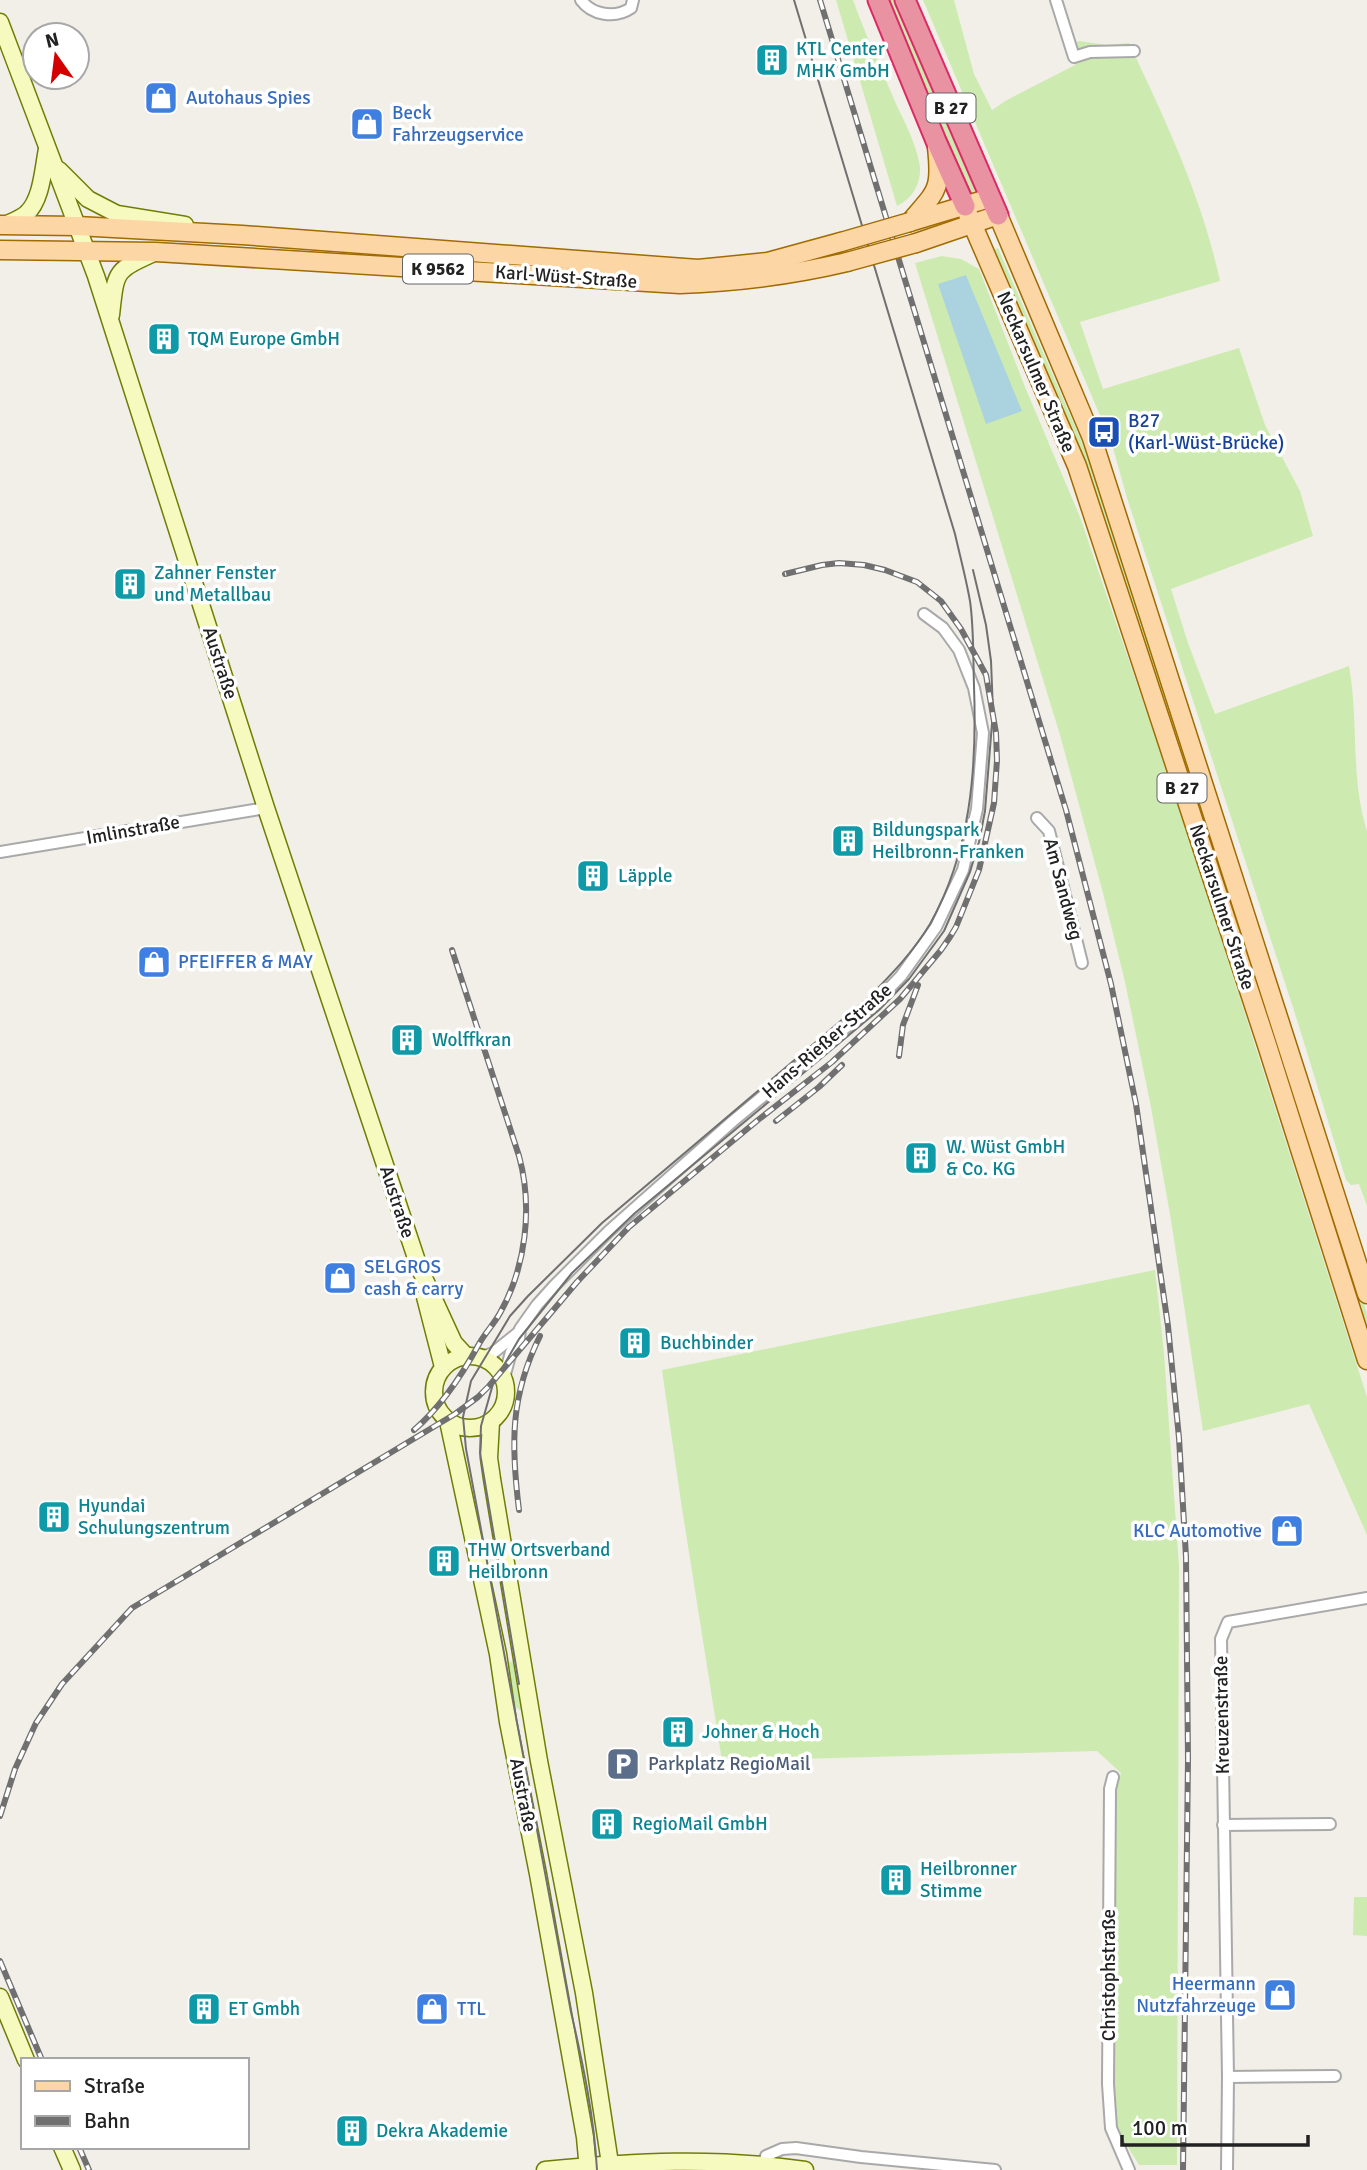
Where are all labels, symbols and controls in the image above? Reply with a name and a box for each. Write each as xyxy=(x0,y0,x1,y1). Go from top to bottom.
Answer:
north arrow xyxy=(21,21,91,91)
text: N xyxy=(43,27,61,54)
place label: KTL Center MHK GmbH xyxy=(796,37,890,83)
building icon: KTL Center MHK GmbH xyxy=(753,41,791,79)
shop icon: Autohaus Spies xyxy=(142,79,180,117)
place label: Autohaus Spies xyxy=(186,86,311,110)
road number: B 27 xyxy=(926,94,976,122)
place label: Beck Fahrzeugservice xyxy=(392,101,524,147)
shop icon: Beck Fahrzeugservice xyxy=(348,105,386,143)
road number: K 9562 xyxy=(403,255,473,284)
street label: Karl-Wüst-Straße xyxy=(494,260,638,294)
street label: Neckarsulmer Straße xyxy=(991,288,1081,456)
building icon: TQM Europe GmbH xyxy=(145,320,183,358)
place label: TQM Europe GmbH xyxy=(188,327,340,351)
place label: B27 (Karl-Wüst-Brücke) xyxy=(1128,409,1284,455)
bus stop icon: B27 (Karl-Wüst-Brücke) xyxy=(1085,413,1123,451)
place label: Zahner Fenster und Metallbau xyxy=(154,561,276,607)
building icon: Zahner Fenster und Metallbau xyxy=(111,565,149,603)
street label: Austraße xyxy=(197,624,243,702)
road number: B 27 xyxy=(1158,774,1206,802)
street label: Imlinstraße xyxy=(84,810,182,850)
place label: Bildungspark Heilbronn-Franken xyxy=(872,818,1024,864)
street label: Neckarsulmer Straße xyxy=(1184,821,1260,993)
building icon: Bildungspark Heilbronn-Franken xyxy=(829,822,867,860)
street label: Am Sandweg xyxy=(1038,835,1088,943)
building icon: Läpple xyxy=(574,857,612,895)
place label: Läpple xyxy=(618,864,672,888)
shop icon: PFEIFFER & MAY xyxy=(135,943,173,981)
place label: PFEIFFER & MAY xyxy=(178,950,313,974)
street label: Hans-Rießer-Straße xyxy=(757,978,897,1104)
building icon: Wolffkran xyxy=(388,1021,426,1059)
place label: Wolffkran xyxy=(432,1028,511,1052)
place label: W. Wüst GmbH & Co. KG xyxy=(946,1135,1065,1181)
building icon: W. Wüst GmbH & Co. KG xyxy=(902,1139,940,1177)
street label: Austraße xyxy=(374,1163,420,1241)
place label: SELGROS cash & carry xyxy=(364,1255,463,1301)
shop icon: SELGROS cash & carry xyxy=(321,1259,359,1297)
building icon: Buchbinder xyxy=(616,1324,654,1362)
place label: Buchbinder xyxy=(660,1331,753,1355)
place label: Hyundai Schulungszentrum xyxy=(78,1494,230,1540)
building icon: Hyundai Schulungszentrum xyxy=(35,1498,73,1536)
shop icon: KLC Automotive xyxy=(1268,1512,1306,1550)
place label: KLC Automotive xyxy=(1133,1519,1262,1543)
place label: THW Ortsverband Heilbronn xyxy=(468,1538,610,1584)
building icon: THW Ortsverband Heilbronn xyxy=(425,1542,463,1580)
street label: Kreuzenstraße xyxy=(1209,1655,1235,1775)
building icon: Johner & Hoch xyxy=(659,1713,697,1751)
place label: Johner & Hoch xyxy=(702,1720,820,1744)
parking icon: Parkplatz RegioMail xyxy=(604,1745,642,1783)
place label: Parkplatz RegioMail xyxy=(648,1752,811,1776)
street label: Austraße xyxy=(504,1756,542,1834)
building icon: RegioMail GmbH xyxy=(588,1805,626,1843)
place label: RegioMail GmbH xyxy=(632,1812,768,1836)
place label: Heilbronner Stimme xyxy=(920,1857,1017,1903)
building icon: Heilbronner Stimme xyxy=(877,1861,915,1899)
street label: Christophstraße xyxy=(1097,1909,1121,2041)
place label: Heermann Nutzfahrzeuge xyxy=(1136,1972,1256,2018)
shop icon: Heermann Nutzfahrzeuge xyxy=(1261,1976,1299,2014)
building icon: ET Gmbh xyxy=(185,1990,223,2028)
shop icon: TTL xyxy=(413,1990,451,2028)
place label: ET Gmbh xyxy=(228,1997,300,2021)
place label: TTL xyxy=(457,1997,486,2021)
legend xyxy=(21,2058,248,2149)
text: Straße xyxy=(84,2073,145,2099)
scale bar xyxy=(1122,2104,1308,2148)
text: Bahn xyxy=(84,2108,130,2134)
building icon: Dekra Akademie xyxy=(333,2112,371,2150)
text: 100 m xyxy=(1132,2115,1187,2141)
place label: Dekra Akademie xyxy=(376,2119,508,2143)

